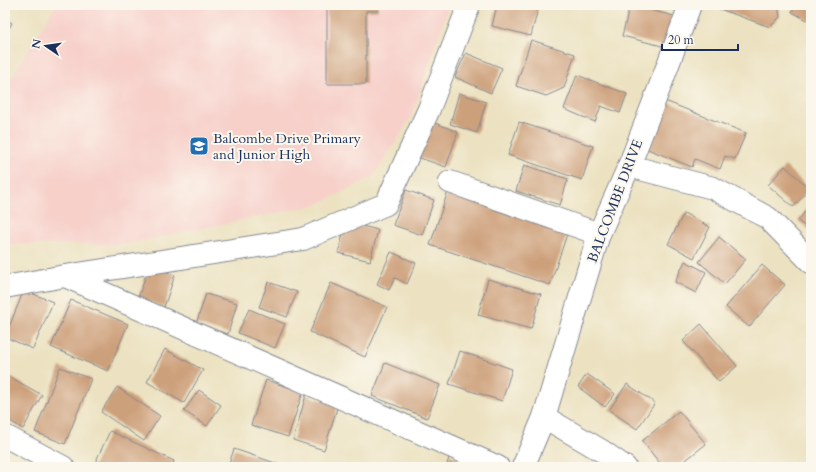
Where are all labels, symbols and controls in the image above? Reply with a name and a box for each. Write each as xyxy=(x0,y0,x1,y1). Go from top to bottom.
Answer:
north arrow xyxy=(26,26,66,66)
scale bar xyxy=(662,26,738,52)
text: 20 m xyxy=(668,32,695,48)
text: N xyxy=(28,37,45,50)
place label: Balcombe Drive Primary and Junior High xyxy=(213,129,361,164)
school or university icon: Balcombe Drive Primary and Junior High xyxy=(188,135,210,157)
street label: BALCOMBE DRIVE xyxy=(583,136,647,265)

